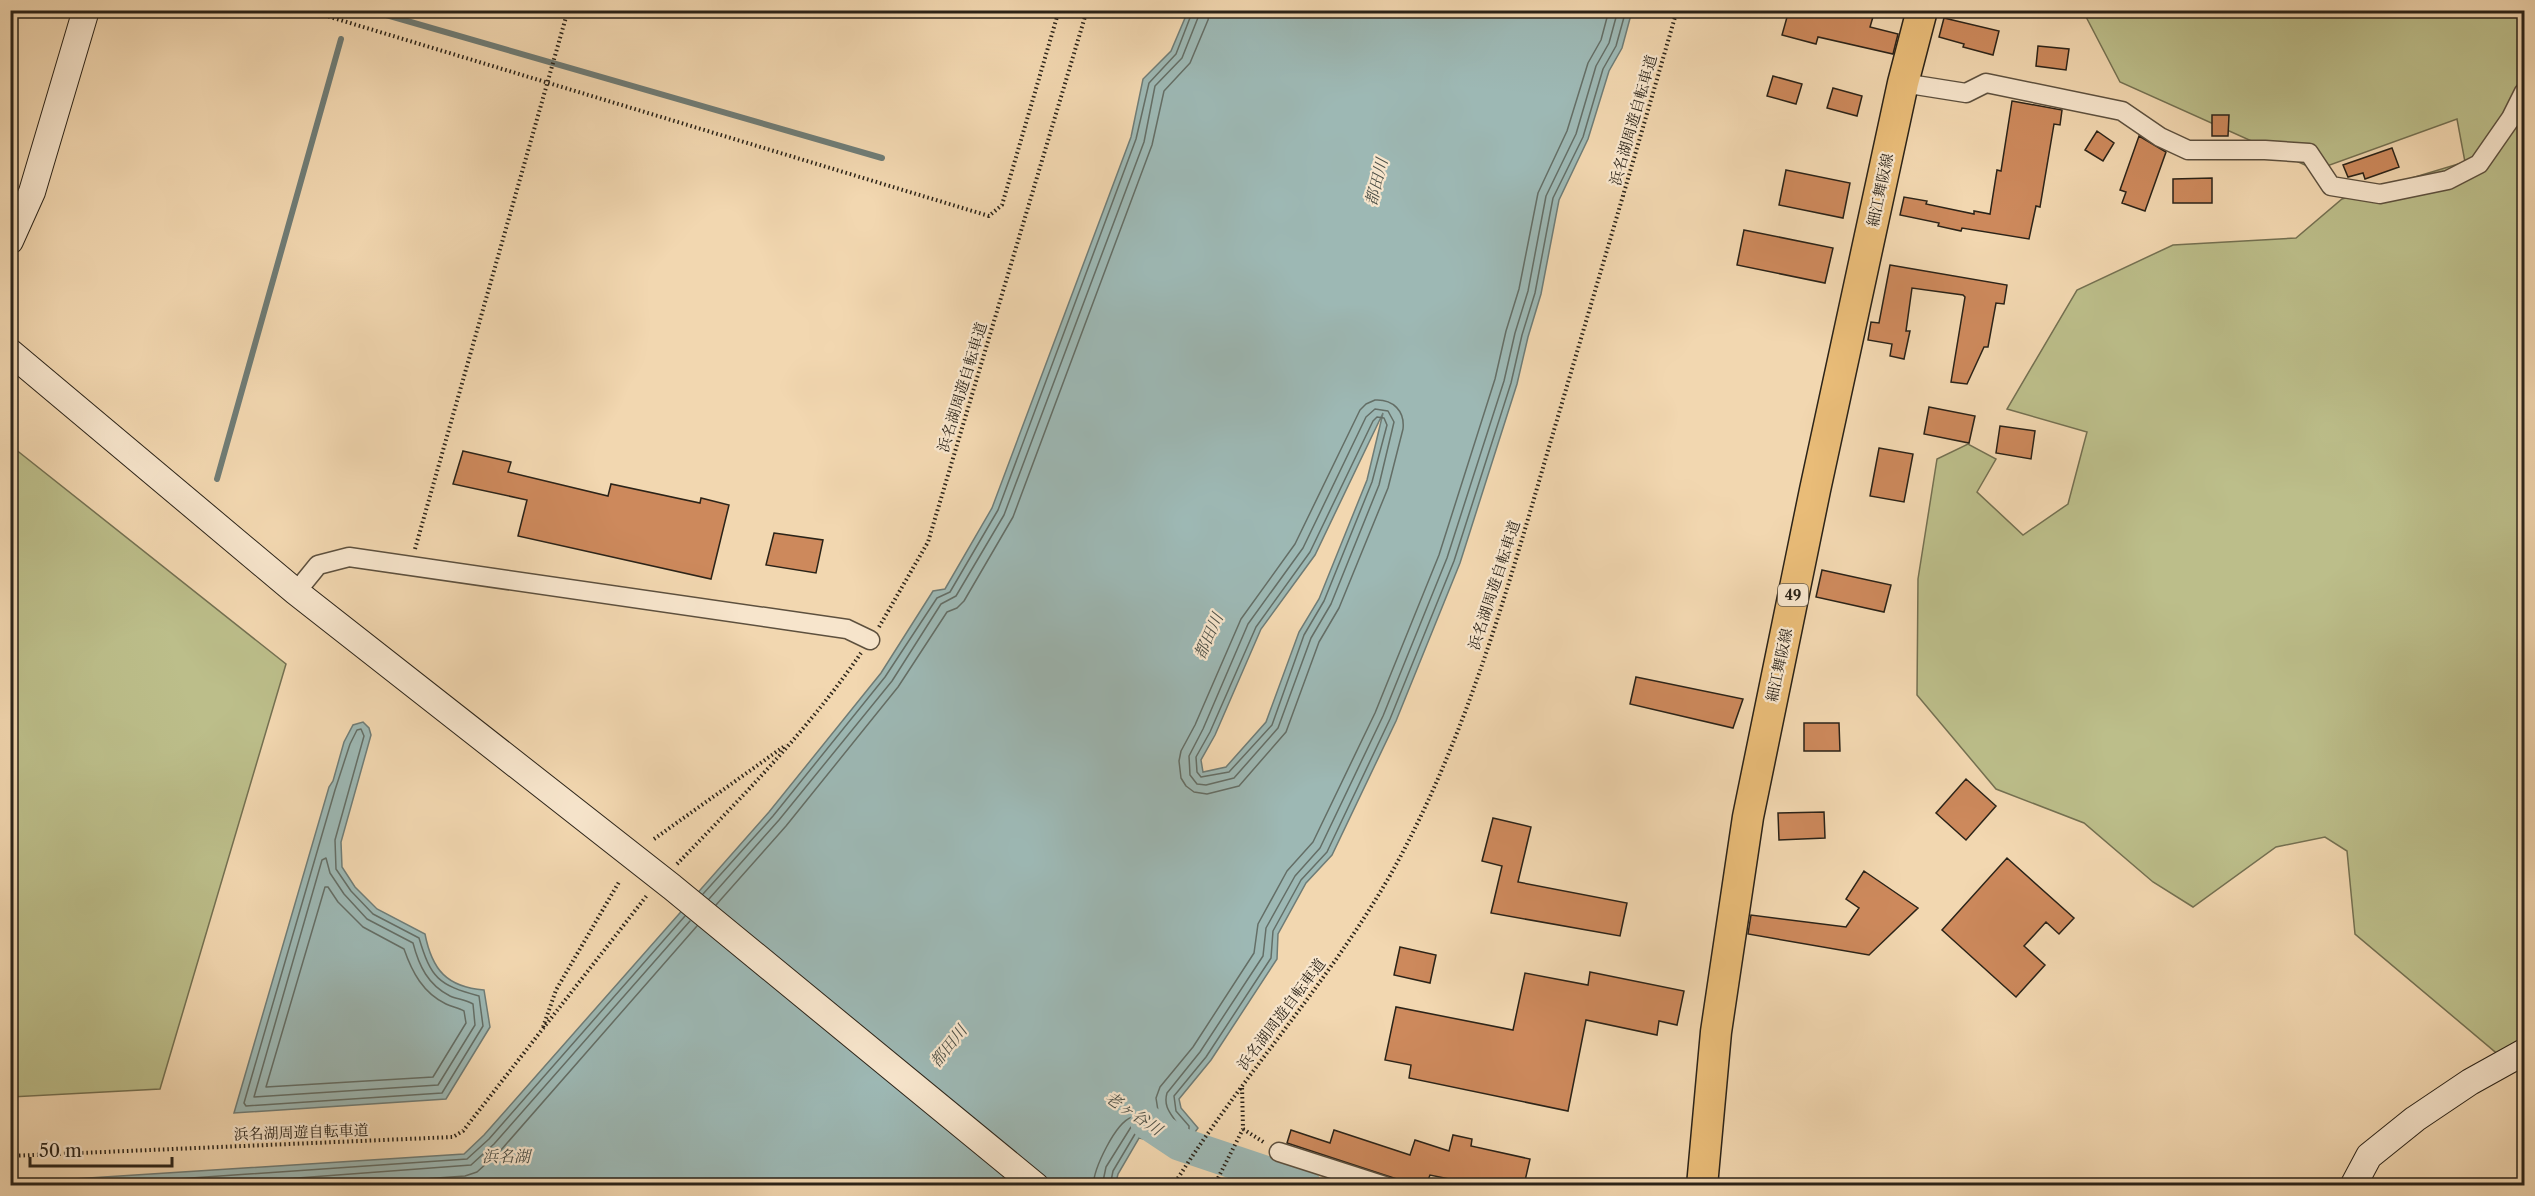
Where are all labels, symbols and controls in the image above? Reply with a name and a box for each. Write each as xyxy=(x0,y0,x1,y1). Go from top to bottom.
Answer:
street label: 浜名湖周遊自転車道 xyxy=(1605,52,1661,188)
street label: 細江舞阪線 xyxy=(1863,151,1897,229)
water label: 都田川 xyxy=(1360,154,1392,208)
street label: 浜名湖周遊自転車道 xyxy=(933,320,991,454)
street label: 浜名湖周遊自転車道 xyxy=(1464,518,1524,652)
road number: 49 xyxy=(1778,584,1808,606)
water label: 都田川 xyxy=(1189,608,1228,662)
street label: 細江舞阪線 xyxy=(1762,626,1796,704)
street label: 浜名湖周遊自転車道 xyxy=(1233,954,1329,1074)
water label: 都田川 xyxy=(925,1019,972,1071)
water label: 老ヶ谷川 xyxy=(1102,1087,1168,1140)
street label: 浜名湖周遊自転車道 xyxy=(233,1120,369,1144)
scale bar xyxy=(30,1130,172,1168)
text: 50 m xyxy=(39,1140,82,1162)
water label: 浜名湖 xyxy=(482,1146,533,1166)

